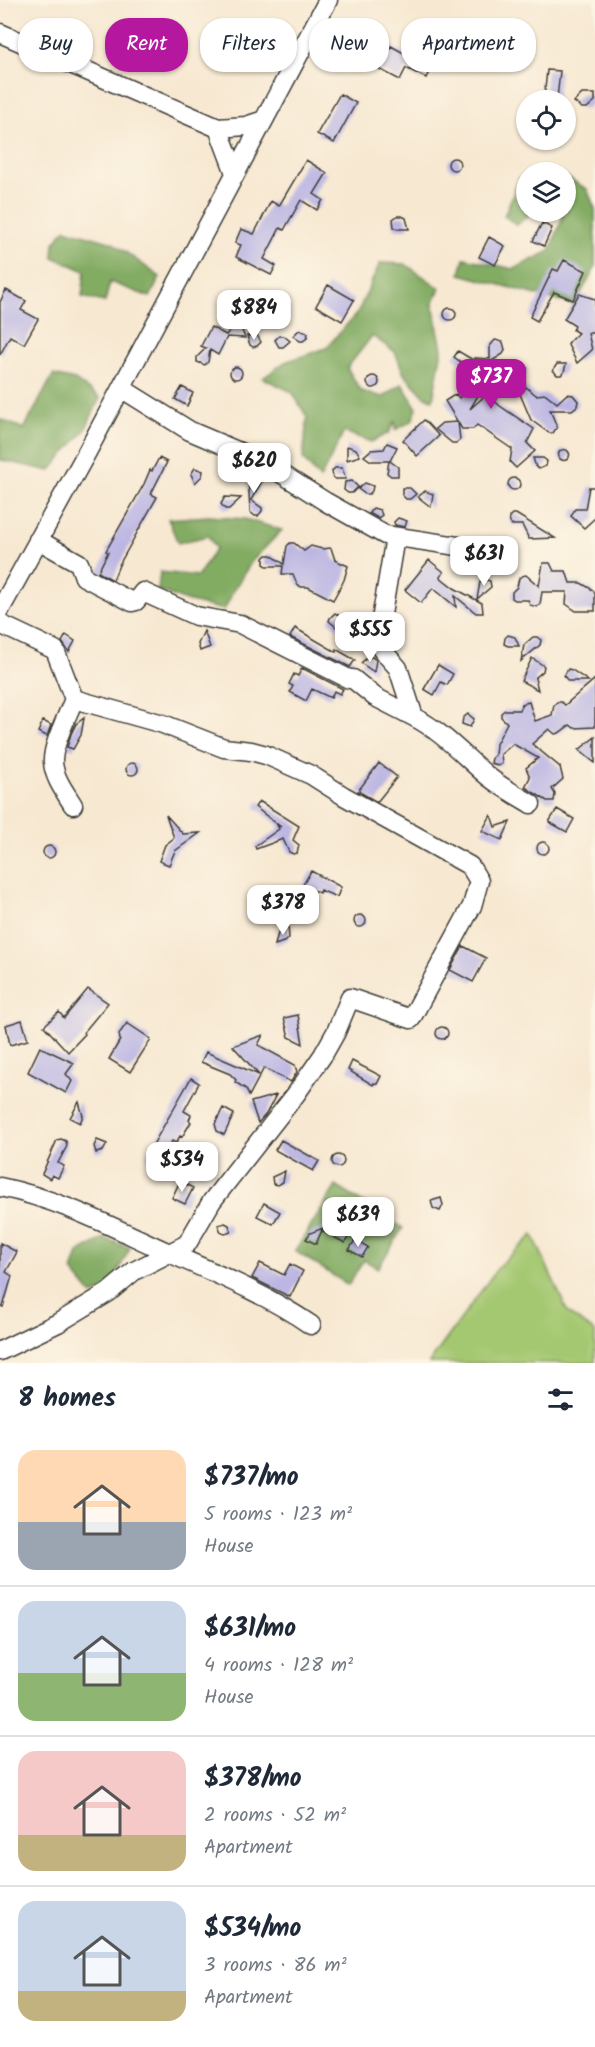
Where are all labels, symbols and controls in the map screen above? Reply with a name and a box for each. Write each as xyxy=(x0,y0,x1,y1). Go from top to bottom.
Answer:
chip: Buy xyxy=(18,18,93,72)
chip: Rent xyxy=(105,18,188,72)
chip: Filters xyxy=(200,18,297,72)
chip: New xyxy=(309,18,389,72)
chip: Apartment xyxy=(401,18,536,72)
map controls xyxy=(516,90,576,222)
button: locate xyxy=(516,90,576,150)
button: layers xyxy=(516,162,576,222)
pin: $884 xyxy=(218,290,290,341)
text: $884 xyxy=(231,293,277,325)
pin: $737 xyxy=(455,359,527,410)
text: $737 xyxy=(470,362,512,394)
pin: $620 xyxy=(218,443,290,494)
text: $620 xyxy=(232,446,276,478)
pin: $631 xyxy=(448,536,520,587)
text: $631 xyxy=(464,539,504,571)
pin: $555 xyxy=(334,612,406,663)
text: $555 xyxy=(349,615,391,647)
pin: $378 xyxy=(247,885,319,936)
text: $378 xyxy=(261,888,305,920)
pin: $534 xyxy=(146,1142,218,1193)
text: $534 xyxy=(160,1145,204,1177)
pin: $639 xyxy=(322,1197,394,1248)
text: $639 xyxy=(336,1200,380,1232)
text: 8 homes xyxy=(18,1378,116,1420)
icon: filters xyxy=(544,1383,577,1416)
text: $737/mo xyxy=(204,1457,299,1499)
icon: home xyxy=(66,1474,138,1546)
text: 5 rooms · 123 m² xyxy=(204,1499,352,1531)
text: House xyxy=(204,1531,254,1563)
text: $631/mo xyxy=(204,1608,296,1650)
icon: home xyxy=(66,1625,138,1697)
text: 4 rooms · 128 m² xyxy=(204,1650,353,1682)
text: House xyxy=(204,1682,254,1714)
text: $378/mo xyxy=(204,1758,302,1800)
icon: home xyxy=(66,1775,138,1847)
text: 2 rooms · 52 m² xyxy=(204,1800,346,1832)
text: Apartment xyxy=(204,1832,293,1864)
text: $534/mo xyxy=(204,1908,301,1950)
icon: home xyxy=(66,1925,138,1997)
text: 3 rooms · 86 m² xyxy=(204,1950,347,1982)
text: Apartment xyxy=(204,1982,293,2014)

